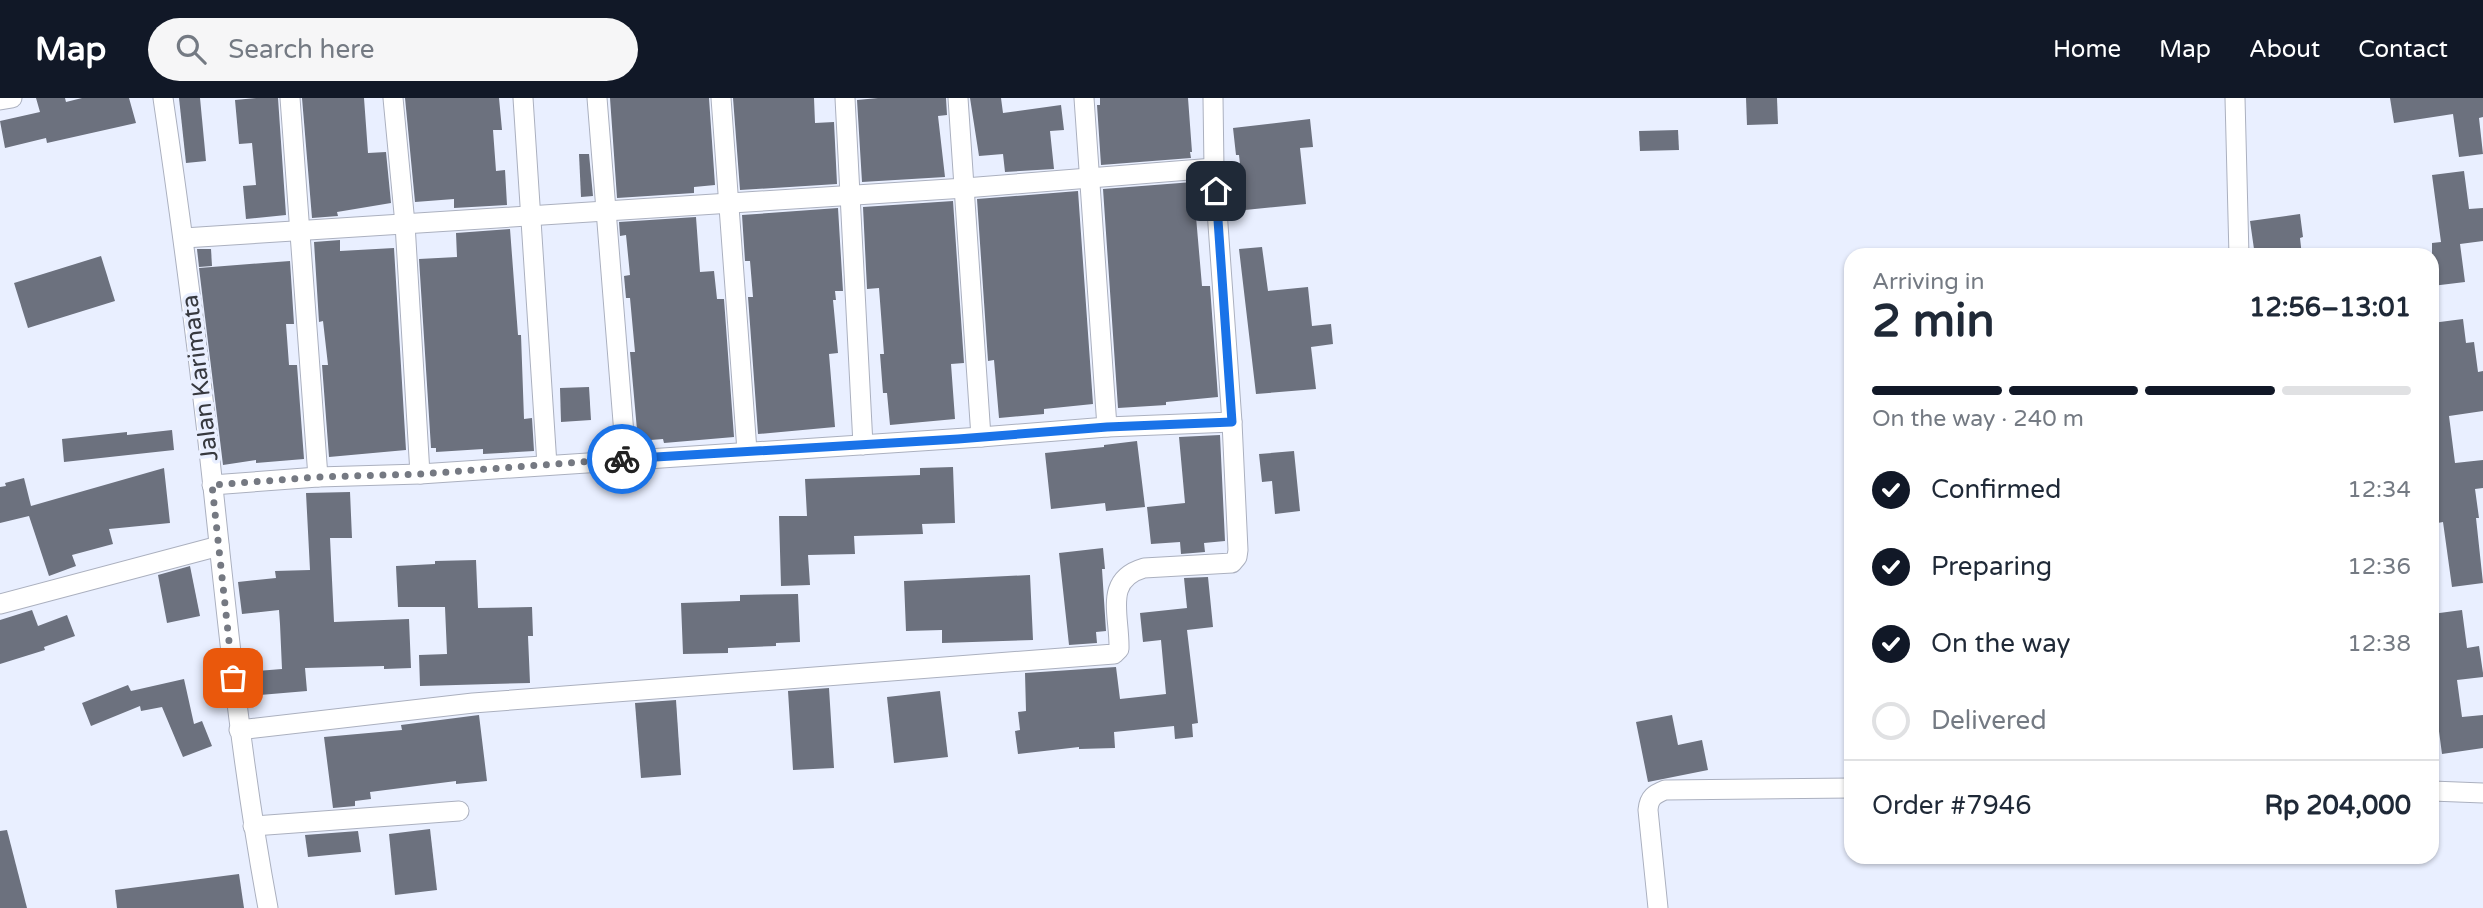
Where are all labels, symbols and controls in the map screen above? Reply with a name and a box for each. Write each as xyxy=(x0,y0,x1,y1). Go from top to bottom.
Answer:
search box xyxy=(148,18,638,81)
text: Map xyxy=(35,30,106,69)
icon: search xyxy=(172,30,210,68)
text: Search here xyxy=(228,34,374,65)
text: Home xyxy=(2053,35,2121,64)
text: Map xyxy=(2159,35,2211,64)
text: About xyxy=(2249,35,2320,64)
text: Contact xyxy=(2358,35,2448,64)
pin xyxy=(1186,161,1246,221)
icon: home xyxy=(1197,172,1235,210)
text: Arriving in xyxy=(1872,268,1985,296)
text: 12:56–13:01 xyxy=(2249,292,2411,323)
street label: Jalan Karimata xyxy=(175,293,225,463)
text: 2 min xyxy=(1872,294,1995,349)
text: On the way · 240 m xyxy=(1872,405,2084,433)
courier xyxy=(587,424,657,494)
icon: bike xyxy=(603,440,641,478)
icon: check xyxy=(1872,471,1910,509)
text: Confirmed xyxy=(1931,474,2061,505)
text: 12:34 xyxy=(2347,476,2411,504)
icon: check xyxy=(1872,548,1910,586)
text: Preparing xyxy=(1931,551,2052,582)
text: 12:36 xyxy=(2347,553,2411,581)
icon: check xyxy=(1872,625,1910,663)
text: On the way xyxy=(1931,628,2071,659)
text: 12:38 xyxy=(2347,630,2411,658)
pin xyxy=(203,648,263,708)
icon: bag xyxy=(214,659,252,697)
text: Delivered xyxy=(1931,705,2047,736)
text: Order #7946 xyxy=(1872,790,2032,821)
text: Rp 204,000 xyxy=(2265,790,2411,821)

